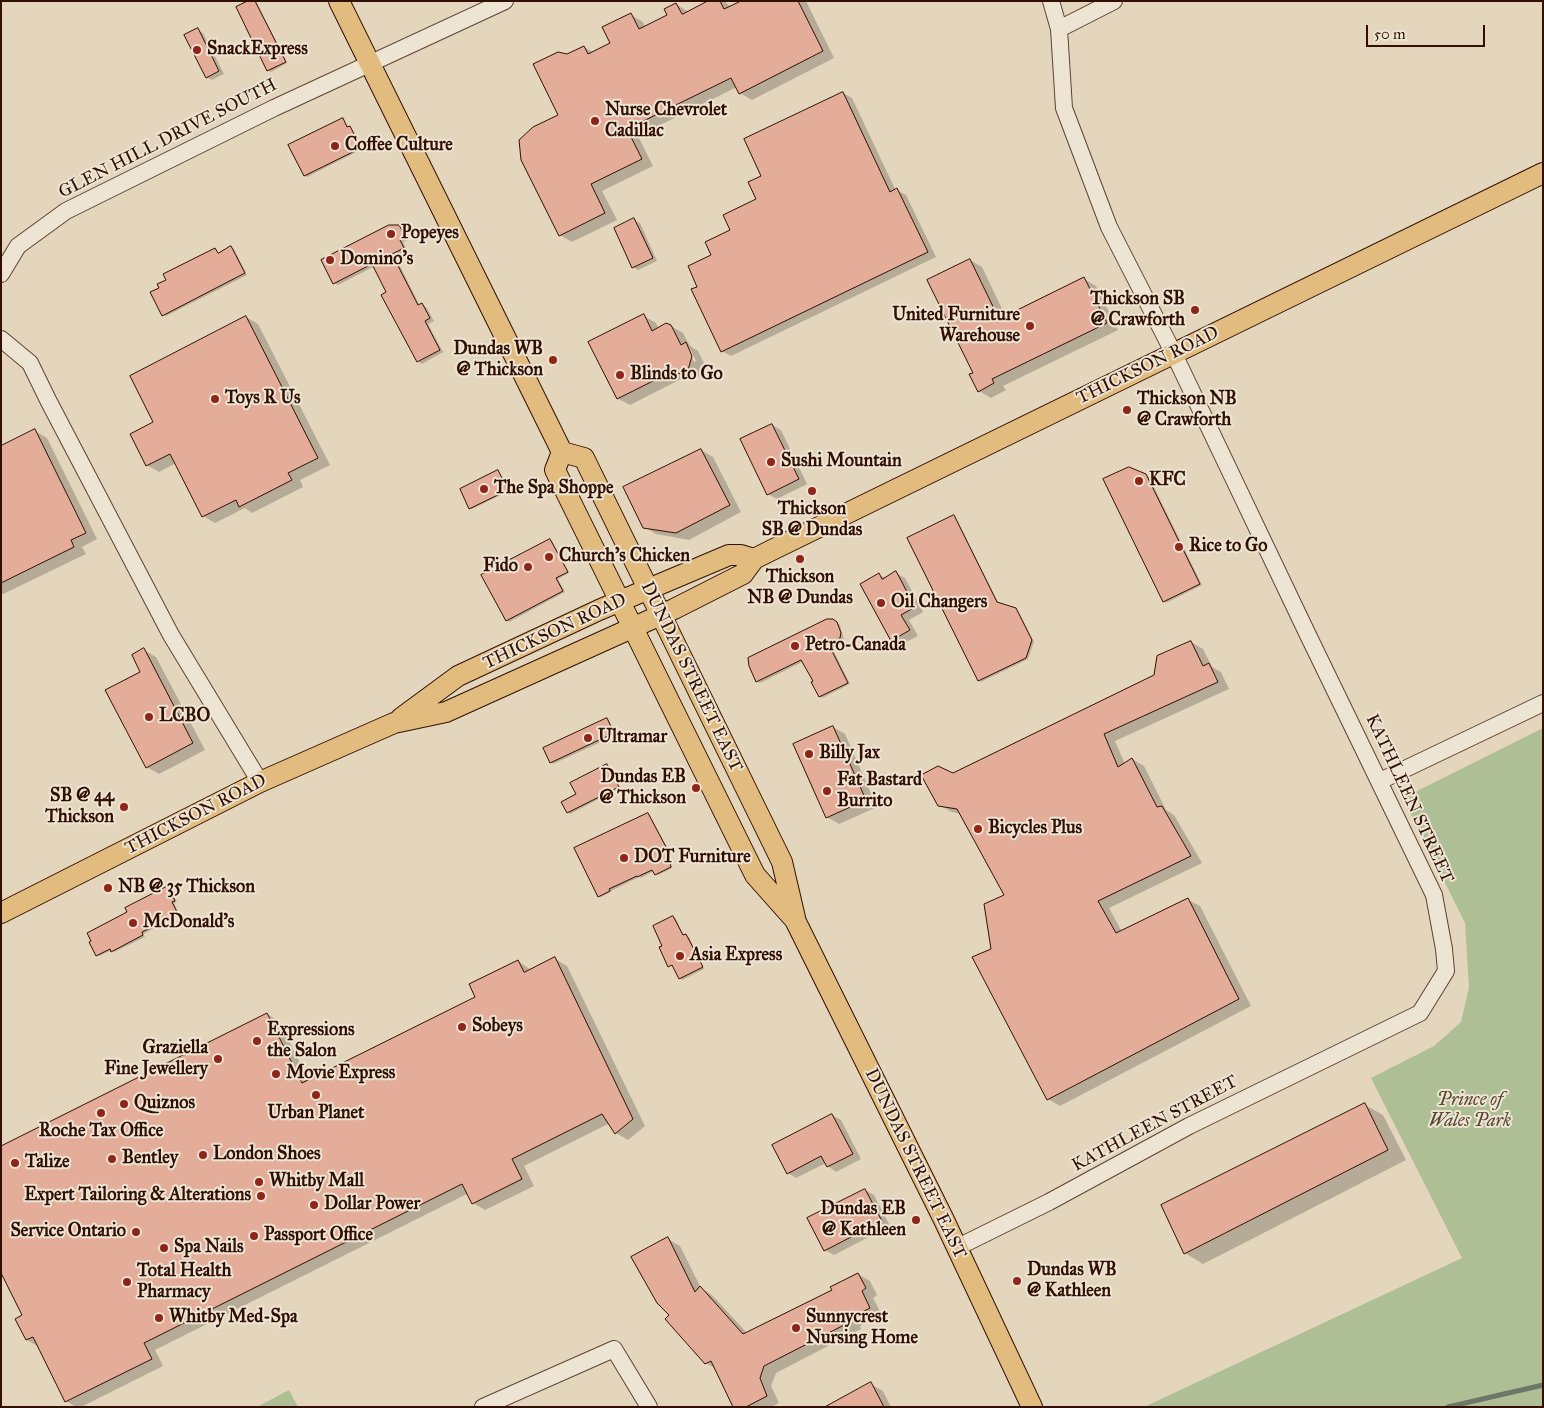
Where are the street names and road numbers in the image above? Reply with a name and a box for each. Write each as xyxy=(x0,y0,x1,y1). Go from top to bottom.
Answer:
street label: GLEN HILL DRIVE SOUTH xyxy=(55,74,281,204)
street label: THICKSON ROAD xyxy=(1073,322,1223,410)
street label: DUNDAS STREET EAST xyxy=(636,578,746,776)
street label: THICKSON ROAD xyxy=(480,589,630,675)
street label: KATHLEEN STREET xyxy=(1360,711,1458,887)
street label: THICKSON ROAD xyxy=(122,770,270,860)
street label: DUNDAS STREET EAST xyxy=(860,1065,970,1263)
street label: KATHLEEN STREET xyxy=(1069,1071,1241,1177)

